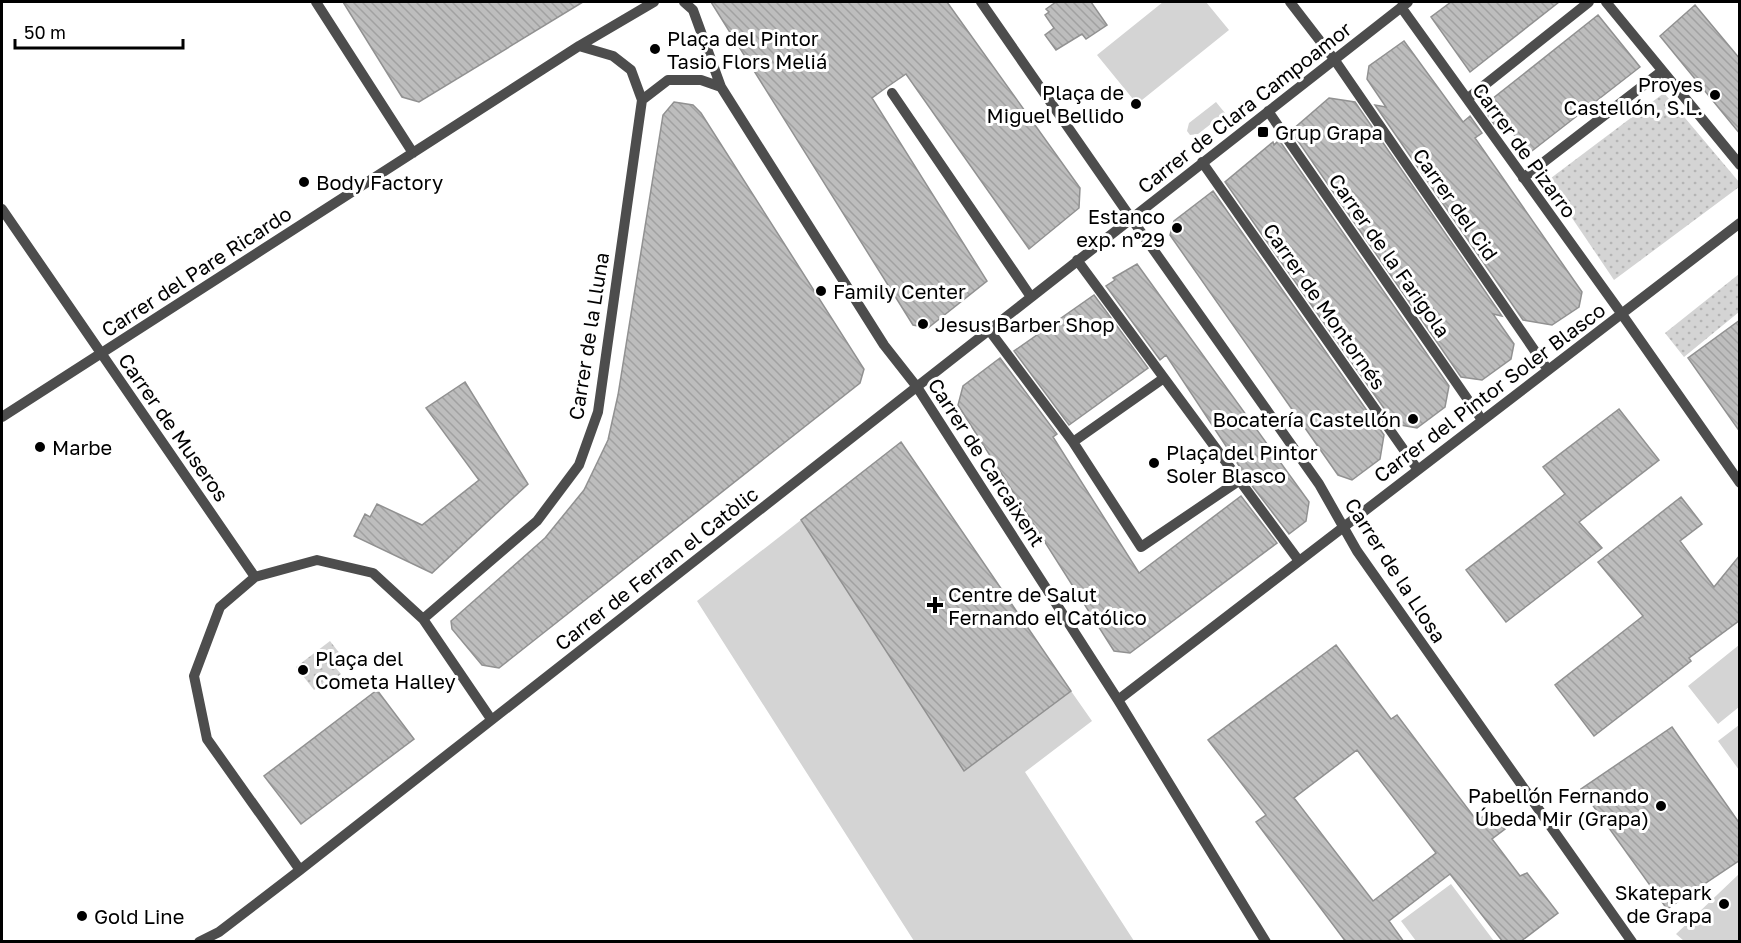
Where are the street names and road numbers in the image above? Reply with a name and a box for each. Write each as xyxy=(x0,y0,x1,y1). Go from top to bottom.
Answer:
street label: Carrer de Clara Campoamor xyxy=(1132,16,1356,198)
street label: Carrer de Pizarro xyxy=(1468,78,1582,222)
street label: Carrer del Cid xyxy=(1409,143,1503,265)
street label: Carrer de la Farigola xyxy=(1324,169,1456,341)
street label: Carrer del Pare Ricardo xyxy=(97,201,295,341)
street label: Carrer de Montornés xyxy=(1259,218,1391,394)
street label: Carrer de la Lluna xyxy=(563,250,613,422)
street label: Carrer del Pintor Soler Blasco xyxy=(1369,297,1609,487)
street label: Carrer de Museros xyxy=(114,348,234,506)
street label: Carrer de Carcaixent xyxy=(924,373,1050,551)
street label: Carrer de Ferran el Catòlic xyxy=(550,481,762,655)
street label: Carrer de la Llosa xyxy=(1340,493,1452,647)

